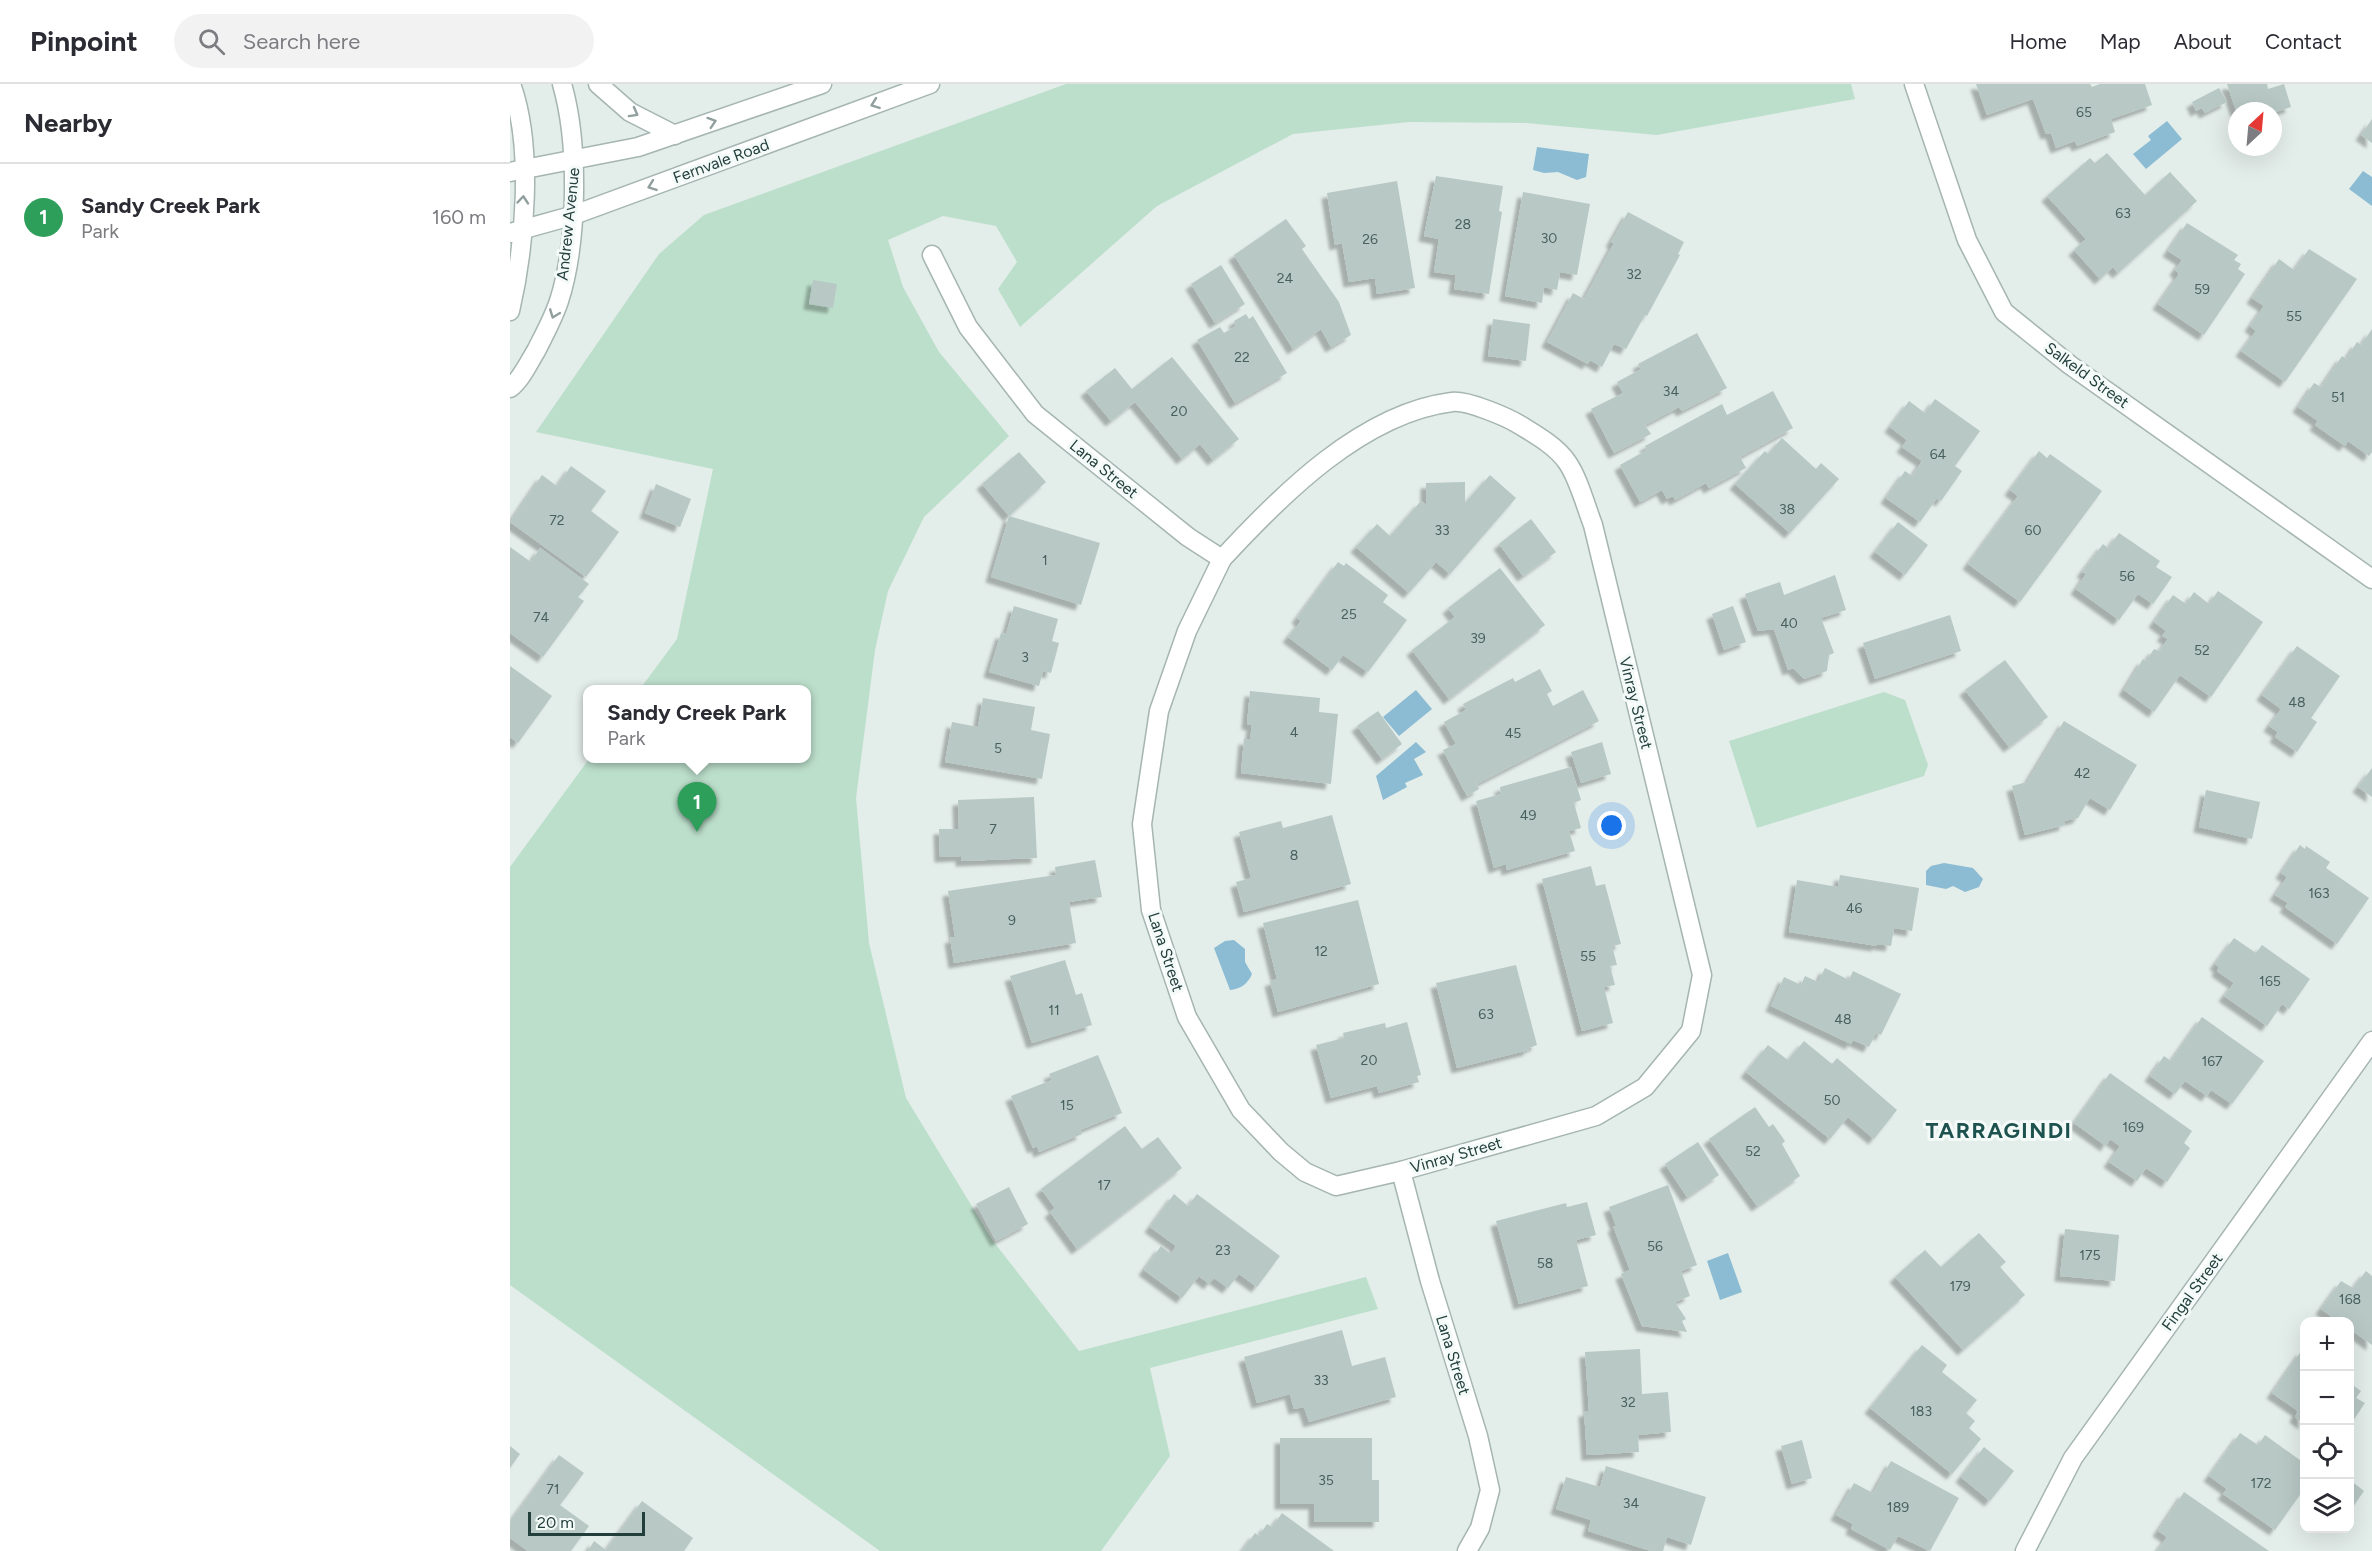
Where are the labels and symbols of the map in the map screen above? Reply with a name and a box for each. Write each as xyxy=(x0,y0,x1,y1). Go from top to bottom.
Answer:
one-way arrow xyxy=(870,96,881,109)
north arrow xyxy=(2228,102,2282,156)
house number: 65 xyxy=(2076,104,2092,121)
one-way arrow xyxy=(628,106,638,117)
one-way arrow xyxy=(706,117,717,130)
street label: Fernvale Road xyxy=(670,135,772,187)
street label: Andrew Avenue xyxy=(553,166,583,282)
one-way arrow xyxy=(647,179,658,191)
one-way arrow xyxy=(516,196,529,205)
house number: 63 xyxy=(2115,205,2131,222)
house number: 28 xyxy=(1455,216,1471,233)
house number: 30 xyxy=(1541,230,1557,247)
house number: 26 xyxy=(1362,231,1378,248)
house number: 32 xyxy=(1626,266,1642,283)
house number: 24 xyxy=(1277,270,1294,287)
house number: 59 xyxy=(2194,281,2210,298)
one-way arrow xyxy=(548,308,561,319)
house number: 55 xyxy=(2286,308,2302,325)
street label: Salkeld Street xyxy=(2041,338,2133,412)
house number: 22 xyxy=(1234,349,1250,366)
house number: 34 xyxy=(1663,383,1679,400)
house number: 51 xyxy=(2331,389,2345,406)
house number: 20 xyxy=(1171,403,1187,420)
street label: Lana Street xyxy=(1066,436,1142,502)
house number: 64 xyxy=(1930,446,1947,463)
house number: 38 xyxy=(1779,501,1795,518)
house number: 72 xyxy=(549,512,565,529)
house number: 33 xyxy=(1434,522,1450,539)
house number: 60 xyxy=(2025,522,2041,539)
house number: 1 xyxy=(1042,552,1048,569)
house number: 56 xyxy=(2119,568,2135,585)
house number: 25 xyxy=(1341,606,1357,623)
house number: 74 xyxy=(533,609,549,626)
house number: 40 xyxy=(1780,615,1798,632)
house number: 39 xyxy=(1470,630,1486,647)
house number: 52 xyxy=(2194,642,2210,659)
house number: 3 xyxy=(1021,649,1029,666)
street label: Vinray Street xyxy=(1615,655,1657,751)
house number: 48 xyxy=(2288,694,2306,711)
house number: 4 xyxy=(1290,724,1299,741)
house number: 45 xyxy=(1505,725,1521,742)
house number: 5 xyxy=(994,740,1002,757)
house number: 42 xyxy=(2074,765,2090,782)
pin: 1 xyxy=(678,782,717,832)
house number: 49 xyxy=(1520,807,1536,824)
your location xyxy=(1597,811,1626,840)
house number: 7 xyxy=(989,821,997,838)
house number: 8 xyxy=(1290,847,1298,864)
house number: 163 xyxy=(2308,885,2330,902)
house number: 46 xyxy=(1846,900,1862,917)
street label: Lana Street xyxy=(1144,910,1188,994)
house number: 9 xyxy=(1008,912,1016,929)
house number: 12 xyxy=(1314,943,1328,960)
house number: 55 xyxy=(1580,948,1596,965)
house number: 165 xyxy=(2259,973,2281,990)
house number: 11 xyxy=(1048,1002,1060,1019)
house number: 63 xyxy=(1478,1006,1494,1023)
house number: 48 xyxy=(1834,1011,1852,1028)
house number: 20 xyxy=(1361,1052,1377,1069)
house number: 167 xyxy=(2201,1053,2223,1070)
house number: 50 xyxy=(1823,1092,1841,1109)
house number: 15 xyxy=(1060,1097,1074,1114)
district label: TARRAGINDI xyxy=(1926,1117,2072,1144)
house number: 169 xyxy=(2122,1119,2144,1136)
street label: Vinray Street xyxy=(1408,1133,1504,1177)
house number: 52 xyxy=(1745,1143,1761,1160)
house number: 17 xyxy=(1097,1177,1111,1194)
house number: 56 xyxy=(1647,1238,1663,1255)
house number: 23 xyxy=(1215,1242,1231,1259)
house number: 175 xyxy=(2079,1247,2101,1264)
street label: Fingal Street xyxy=(2158,1250,2226,1334)
house number: 58 xyxy=(1537,1255,1553,1272)
house number: 179 xyxy=(1949,1278,1971,1295)
house number: 168 xyxy=(2339,1291,2361,1308)
street label: Lana Street xyxy=(1432,1313,1474,1397)
house number: 33 xyxy=(1313,1372,1329,1389)
house number: 32 xyxy=(1620,1394,1636,1411)
house number: 183 xyxy=(1910,1403,1932,1420)
house number: 35 xyxy=(1318,1472,1334,1489)
house number: 172 xyxy=(2250,1475,2272,1492)
house number: 71 xyxy=(546,1481,560,1498)
house number: 34 xyxy=(1623,1495,1639,1512)
house number: 189 xyxy=(1887,1499,1909,1516)
scale bar xyxy=(528,1509,645,1536)

